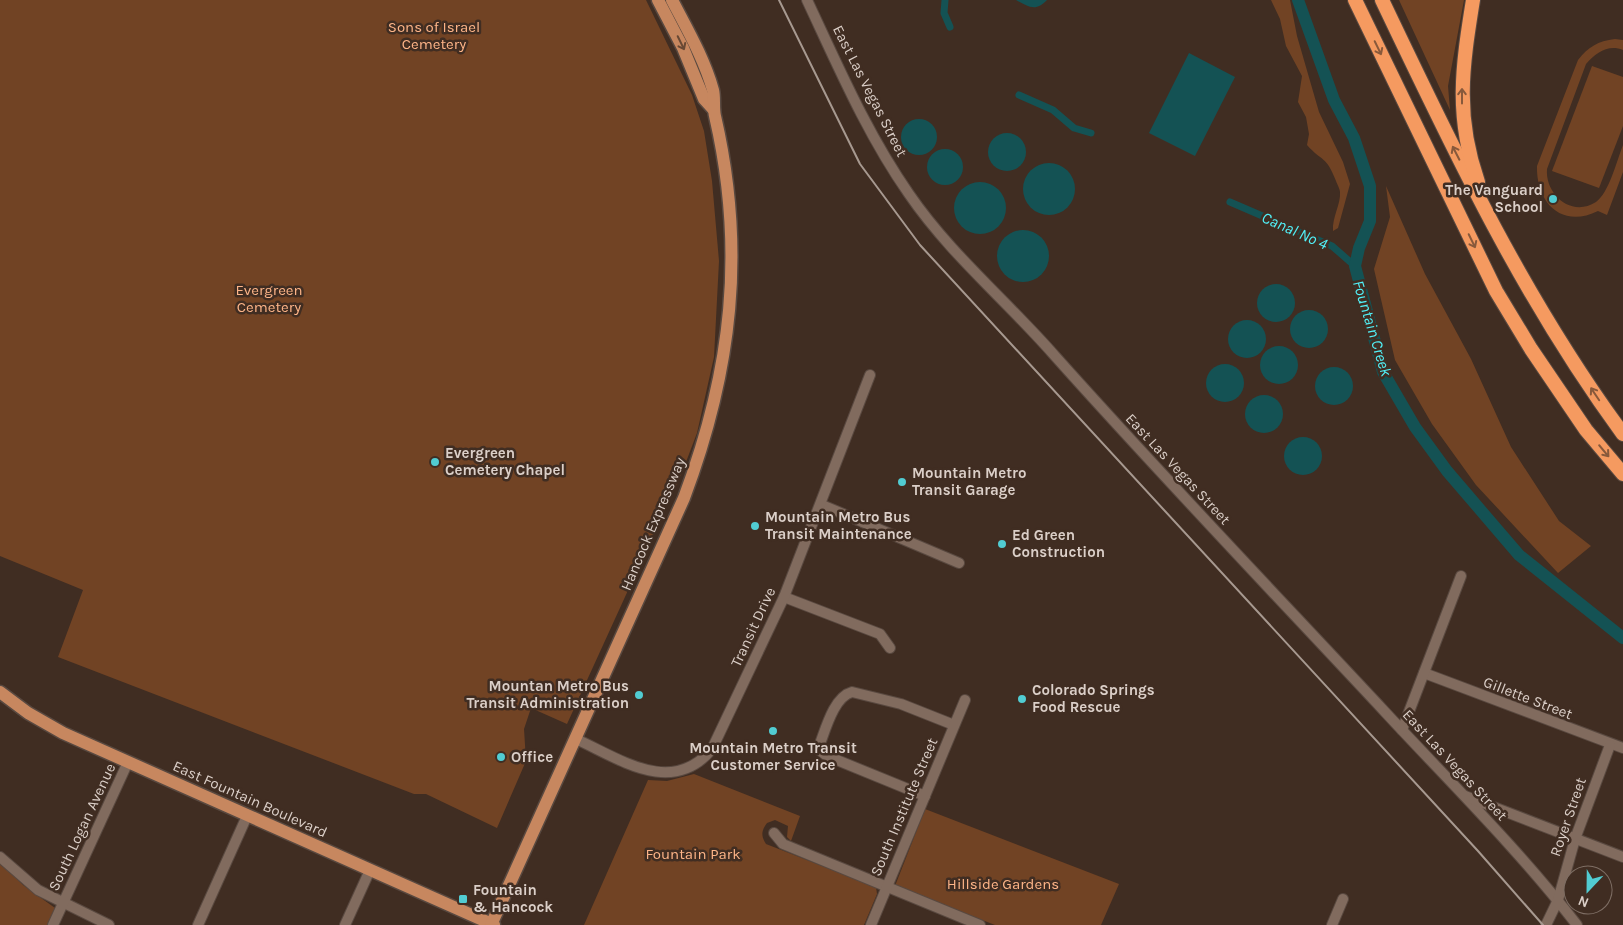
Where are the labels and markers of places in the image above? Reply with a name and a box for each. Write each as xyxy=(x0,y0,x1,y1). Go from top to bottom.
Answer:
place label: The Vanguard School xyxy=(1445,181,1543,216)
marker: The Vanguard School xyxy=(1547,193,1559,205)
place label: Evergreen Cemetery Chapel xyxy=(445,444,565,479)
marker: Evergreen Cemetery Chapel xyxy=(429,456,441,468)
place label: Mountain Metro Transit Garage xyxy=(912,464,1026,499)
marker: Mountain Metro Transit Garage xyxy=(896,476,908,488)
place label: Mountain Metro Bus Transit Maintenance xyxy=(765,508,912,543)
marker: Mountain Metro Bus Transit Maintenance xyxy=(749,520,761,532)
place label: Ed Green Construction xyxy=(1012,526,1105,561)
marker: Ed Green Construction xyxy=(996,538,1008,550)
place label: Mountan Metro Bus Transit Administration xyxy=(467,677,629,712)
place label: Colorado Springs Food Rescue xyxy=(1032,681,1155,716)
marker: Mountan Metro Bus Transit Administration xyxy=(633,689,645,701)
marker: Colorado Springs Food Rescue xyxy=(1016,693,1028,705)
marker: Mountain Metro Transit Customer Service xyxy=(767,725,779,737)
place label: Mountain Metro Transit Customer Service xyxy=(689,739,857,774)
place label: Office xyxy=(511,748,553,766)
marker: Office xyxy=(495,751,507,763)
place label: Fountain & Hancock xyxy=(473,881,553,916)
marker: Fountain & Hancock xyxy=(457,893,469,905)

